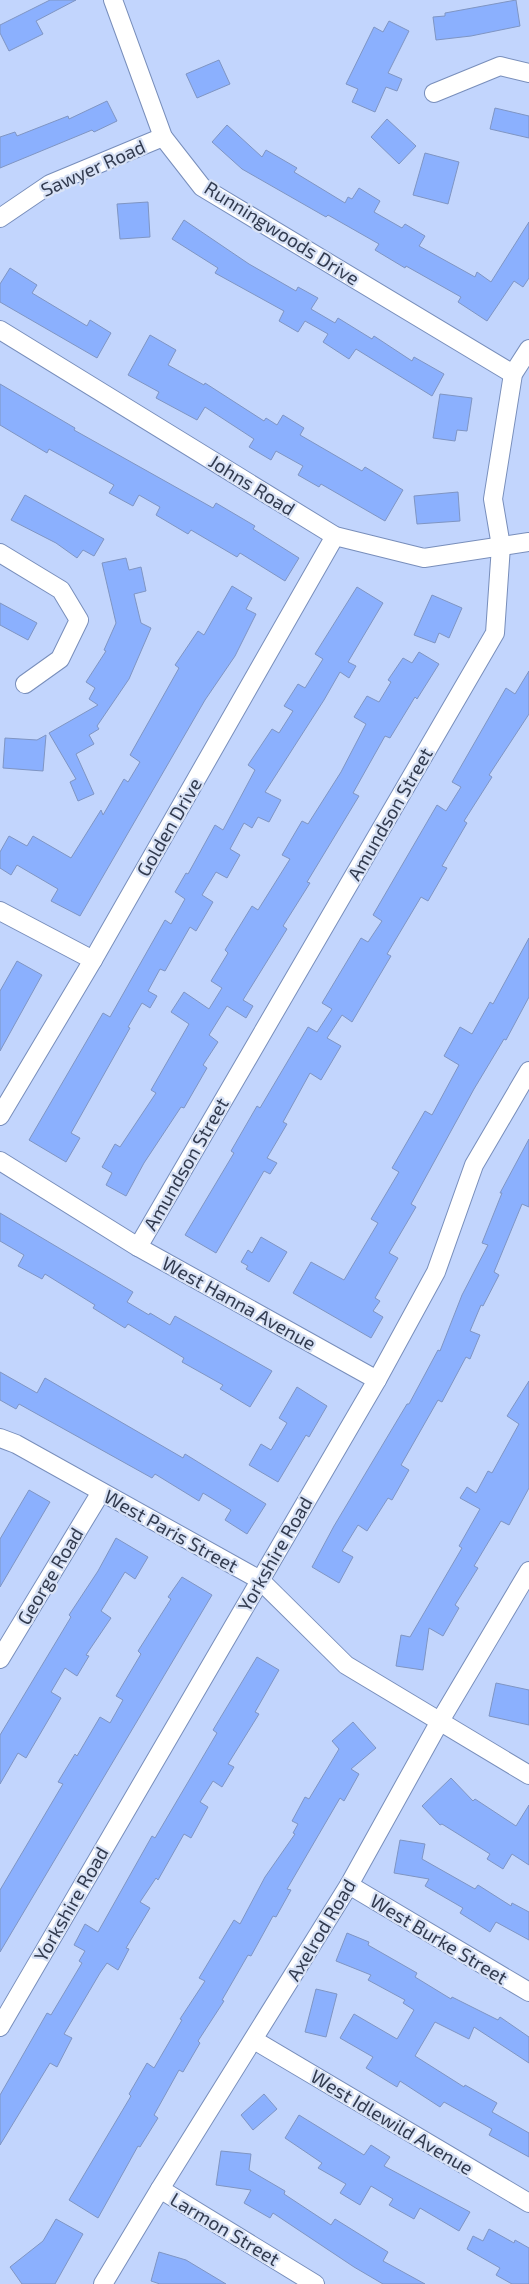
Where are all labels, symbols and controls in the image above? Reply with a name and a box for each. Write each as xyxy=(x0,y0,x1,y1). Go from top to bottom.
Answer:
street label: Sawyer Road xyxy=(37,134,149,201)
street label: Runningwoods Drive xyxy=(201,176,364,290)
street label: Johns Road xyxy=(205,449,299,520)
street label: Amundson Street xyxy=(342,743,437,884)
street label: Golden Drive xyxy=(131,773,206,880)
street label: Amundson Street xyxy=(138,1093,233,1234)
street label: West Hanna Avenue xyxy=(158,1251,320,1354)
street label: West Paris Street xyxy=(100,1484,242,1577)
street label: Yorkshire Road xyxy=(232,1492,317,1615)
street label: George Road xyxy=(12,1523,88,1628)
street label: Yorkshire Road xyxy=(28,1842,113,1965)
street label: Axelrod Road xyxy=(281,1875,360,1985)
street label: West Burke Street xyxy=(367,1889,512,1989)
street label: West Idlewild Avenue xyxy=(307,2064,477,2179)
street label: Larmon Street xyxy=(166,2187,284,2270)

